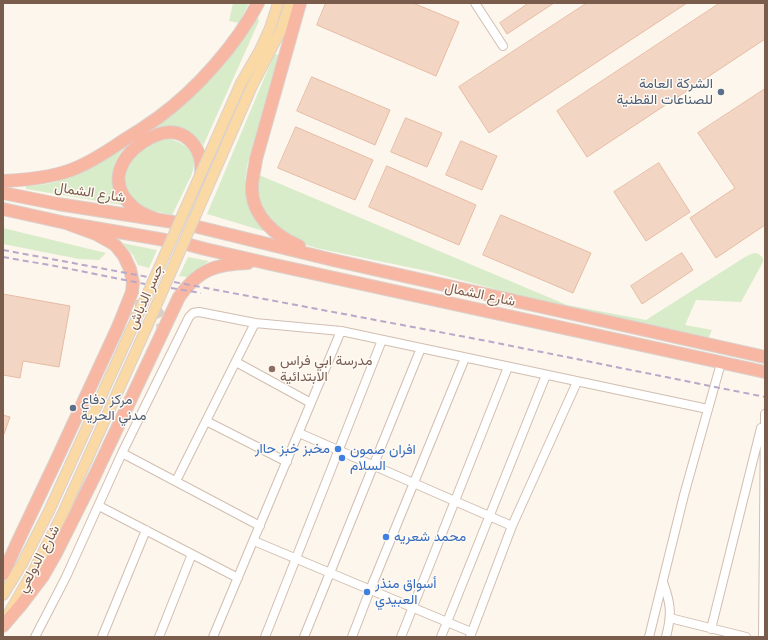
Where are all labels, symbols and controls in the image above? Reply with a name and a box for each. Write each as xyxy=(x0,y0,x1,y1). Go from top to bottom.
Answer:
place label: الشركة العامة للصناعات القطنية xyxy=(617,76,713,108)
marker: الشركة العامة للصناعات القطنية xyxy=(716,87,726,97)
street label: شارع الشمال xyxy=(53,179,127,207)
street label: جسر الدباش xyxy=(124,262,168,332)
street label: شارع الشمال xyxy=(443,279,517,311)
place label: مدرسة ابي فراس الابتدائية xyxy=(280,353,373,386)
marker: مدرسة ابي فراس الابتدائية xyxy=(267,364,277,374)
place label: مركز دفاع مدني الحرية xyxy=(81,392,146,424)
marker: مركز دفاع مدني الحرية xyxy=(68,403,78,413)
place label: مخبز خبز حاار xyxy=(255,441,330,457)
place label: افران صمون السلام xyxy=(350,442,416,474)
marker: مخبز خبز حاار xyxy=(333,444,343,454)
marker: افران صمون السلام xyxy=(337,453,347,463)
street label: شارع الدولعي xyxy=(14,522,64,596)
place label: محمد شعريه xyxy=(394,529,466,545)
marker: محمد شعريه xyxy=(381,532,391,542)
place label: أسواق منذر العبيدي xyxy=(375,576,436,608)
marker: أسواق منذر العبيدي xyxy=(362,587,372,597)

